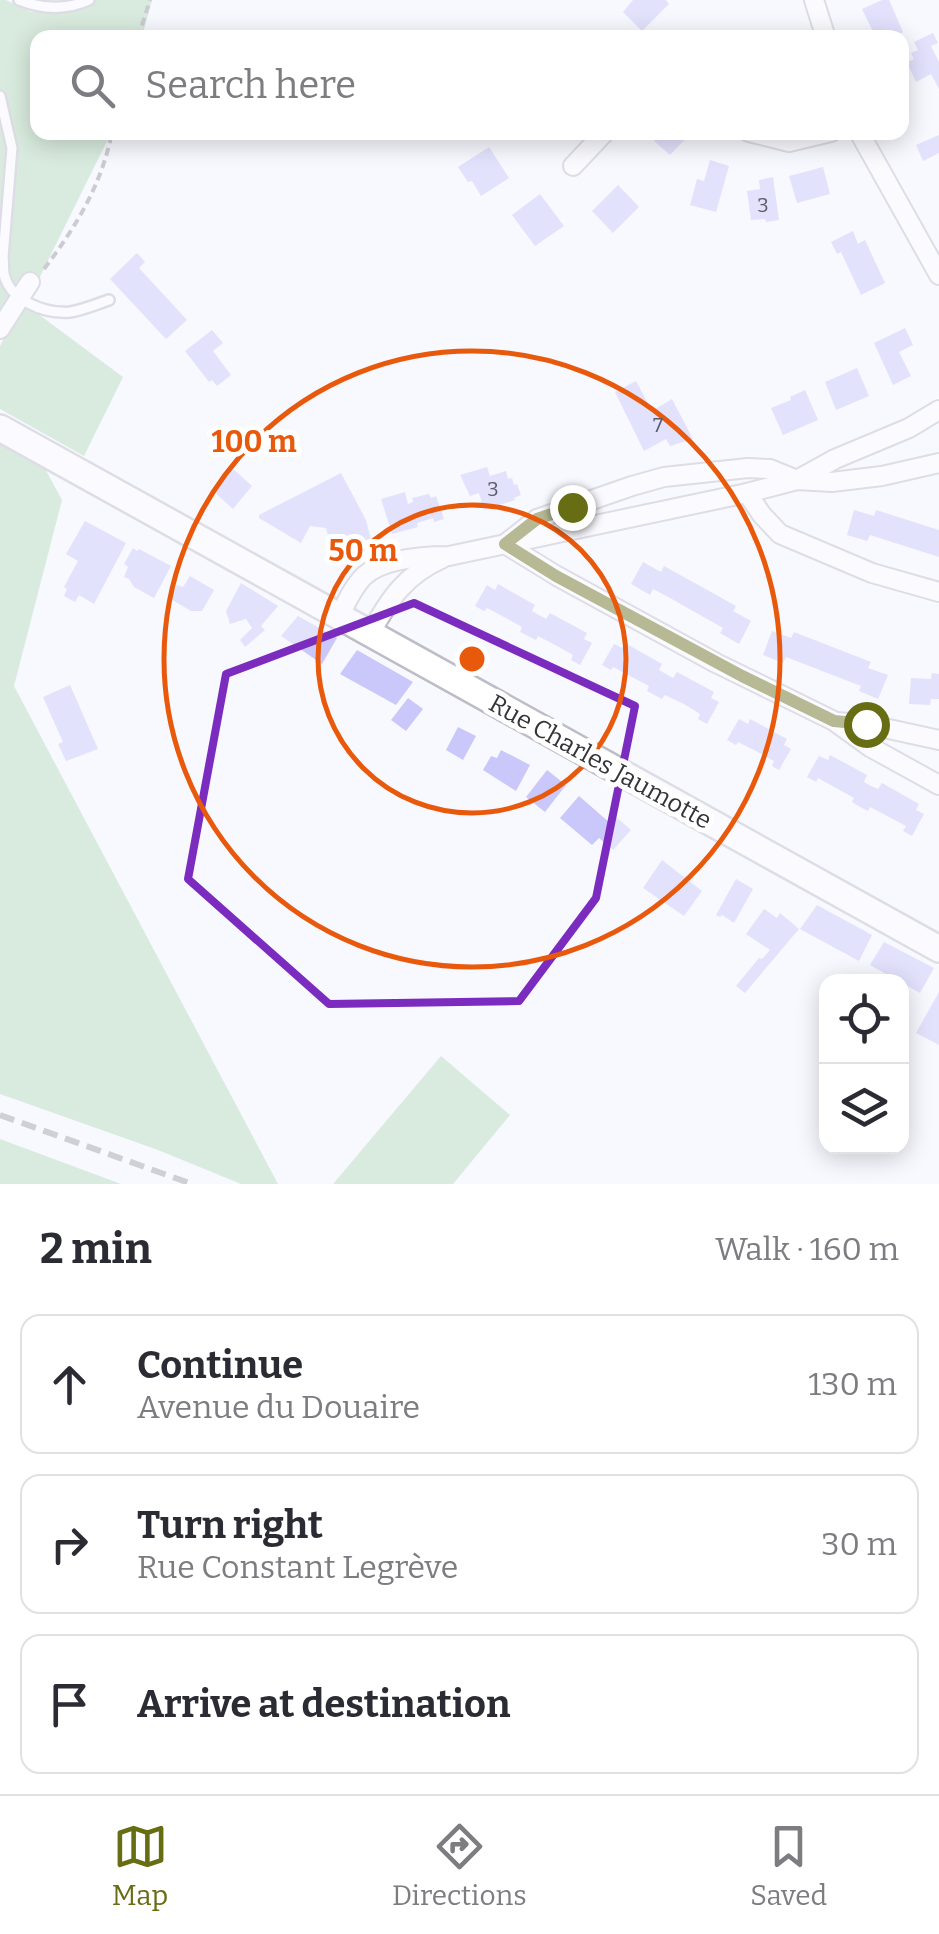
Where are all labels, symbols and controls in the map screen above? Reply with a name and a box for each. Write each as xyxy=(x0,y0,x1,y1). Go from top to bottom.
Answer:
search box xyxy=(30,30,909,140)
icon: search xyxy=(65,58,120,113)
text: Search here xyxy=(145,62,356,108)
house number: 3 xyxy=(757,193,769,217)
house number: 7 xyxy=(653,413,663,437)
text: 100 m xyxy=(211,424,297,460)
house number: 3 xyxy=(487,477,499,501)
route end xyxy=(550,485,596,531)
text: 50 m xyxy=(328,533,398,569)
centre of rings xyxy=(454,641,490,677)
street label: Rue Charles Jaumotte xyxy=(483,688,717,836)
route start xyxy=(844,702,890,748)
map controls xyxy=(819,974,909,1154)
button: locate xyxy=(819,974,909,1064)
button: layers xyxy=(819,1064,909,1154)
text: 2 min xyxy=(40,1224,152,1274)
text: Walk · 160 m xyxy=(715,1230,899,1268)
text: Continue xyxy=(137,1342,303,1388)
icon: ahead xyxy=(42,1357,97,1412)
text: 130 m xyxy=(808,1365,897,1403)
text: Avenue du Douaire xyxy=(137,1388,420,1426)
text: Turn right xyxy=(137,1502,323,1548)
icon: right xyxy=(42,1517,97,1572)
text: 30 m xyxy=(821,1525,897,1563)
text: Rue Constant Legrève xyxy=(137,1548,458,1586)
icon: arrive xyxy=(42,1677,97,1732)
text: Arrive at destination xyxy=(137,1681,510,1727)
tab: Map xyxy=(112,1819,168,1912)
tab: Directions xyxy=(392,1819,527,1912)
tab: Saved xyxy=(750,1819,827,1912)

